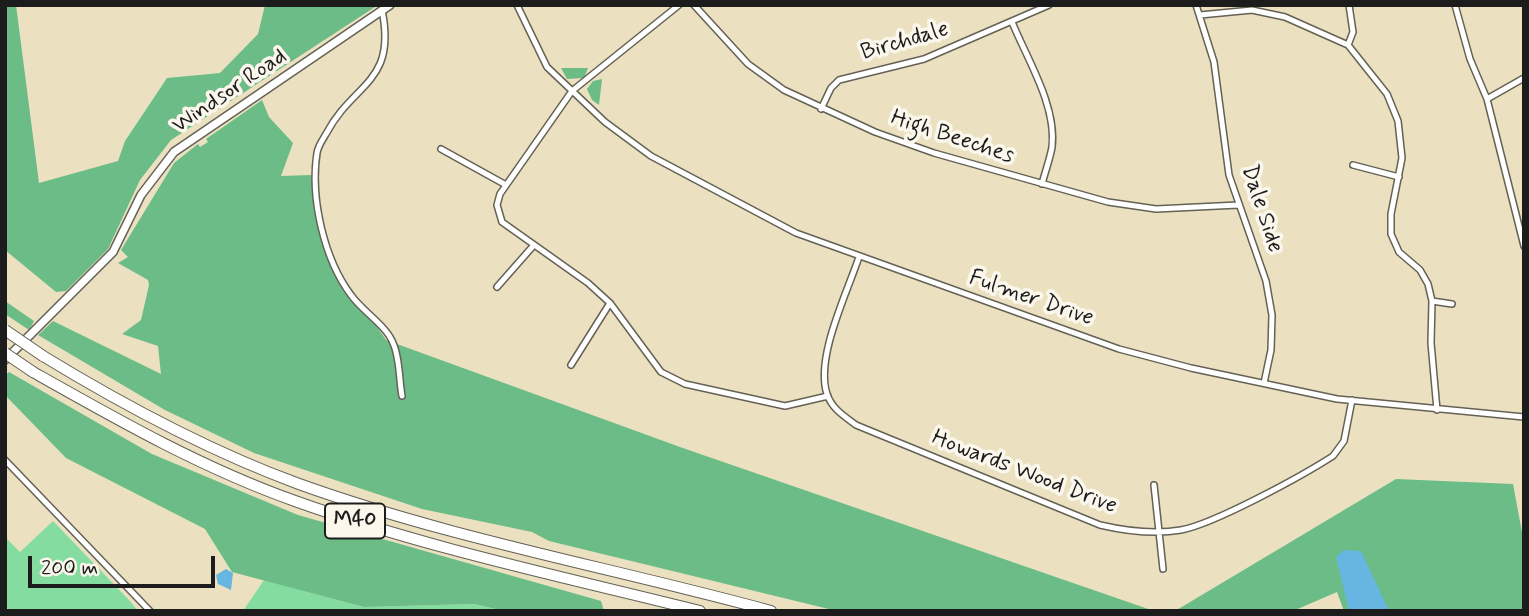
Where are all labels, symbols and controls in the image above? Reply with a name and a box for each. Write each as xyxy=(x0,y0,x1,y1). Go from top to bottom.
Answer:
street label: Birchdale xyxy=(858,16,952,68)
street label: Windsor Road xyxy=(167,44,293,140)
street label: High Beeches xyxy=(887,105,1017,171)
street label: Dale Side xyxy=(1234,162,1288,256)
street label: Fulmer Drive xyxy=(965,265,1097,333)
street label: Howards Wood Drive xyxy=(927,425,1121,521)
road number: M40 xyxy=(325,504,385,538)
scale bar xyxy=(32,542,219,586)
text: 200 m xyxy=(41,554,98,582)

